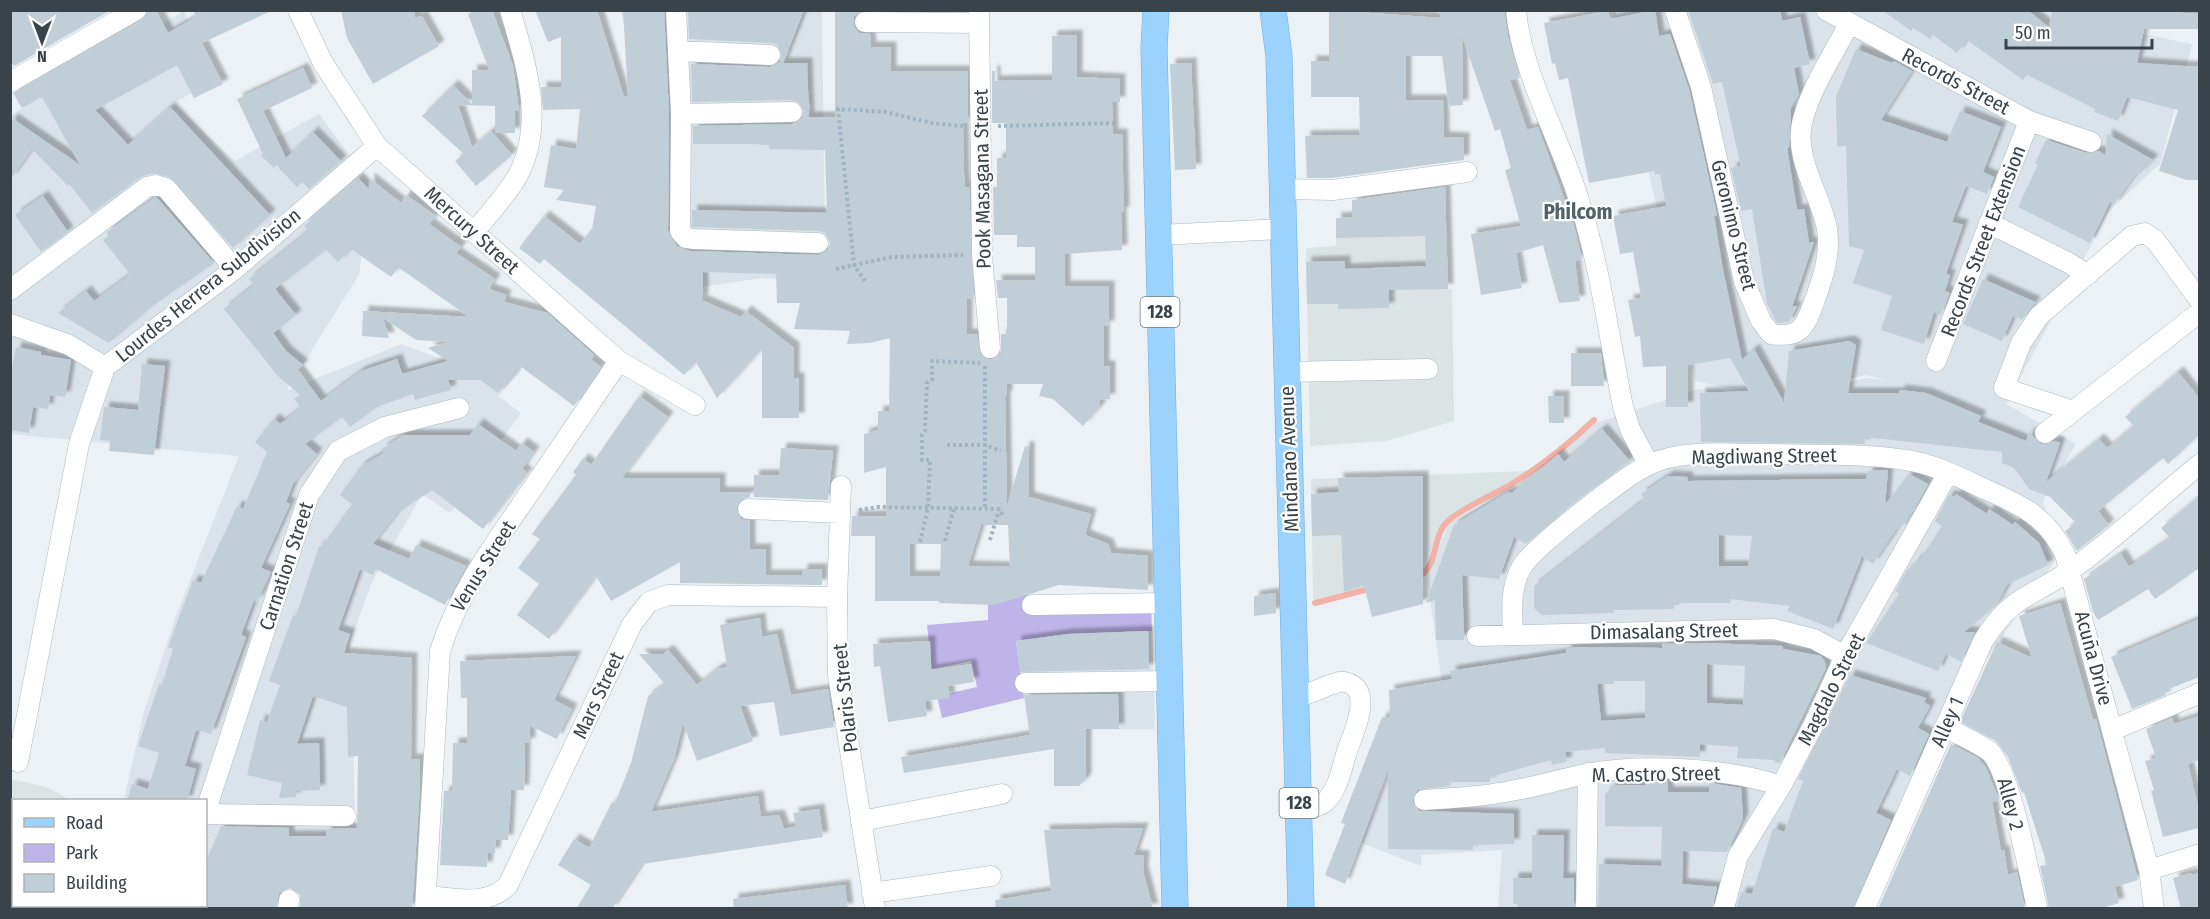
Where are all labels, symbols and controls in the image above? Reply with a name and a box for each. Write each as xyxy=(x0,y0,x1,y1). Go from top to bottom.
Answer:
north arrow xyxy=(12,12,72,72)
scale bar xyxy=(2006,12,2152,50)
text: 50 m xyxy=(2015,22,2051,44)
street label: Records Street xyxy=(1898,43,2014,120)
text: N xyxy=(37,47,47,66)
street label: Pook Masagana Street xyxy=(968,88,996,269)
street label: Records Street Extension xyxy=(1935,142,2031,340)
street label: Geronimo Street xyxy=(1706,157,1762,293)
street label: Mercury Street xyxy=(420,181,525,279)
district label: Philcom xyxy=(1543,199,1613,225)
street label: Lourdes Herrera Subdivision xyxy=(111,203,305,367)
road number: 128 xyxy=(1140,297,1180,327)
street label: Mindanao Avenue xyxy=(1274,386,1304,532)
street label: Magdiwang Street xyxy=(1691,443,1837,469)
street label: Carnation Street xyxy=(254,498,318,633)
street label: Venus Street xyxy=(446,516,521,616)
street label: Acuña Drive xyxy=(2070,608,2118,708)
street label: Dimasalang Street xyxy=(1590,618,1739,644)
street label: Magdalo Street xyxy=(1792,628,1870,749)
street label: Polaris Street xyxy=(827,642,863,754)
street label: Mars Street xyxy=(567,647,629,742)
street label: Alley 1 xyxy=(1925,693,1969,751)
street label: M. Castro Street xyxy=(1591,761,1721,787)
street label: Alley 2 xyxy=(1993,775,2030,833)
road number: 128 xyxy=(1280,788,1318,818)
legend xyxy=(12,799,207,907)
text: Road xyxy=(66,812,103,834)
text: Park xyxy=(66,842,99,864)
text: Building xyxy=(66,872,127,894)

